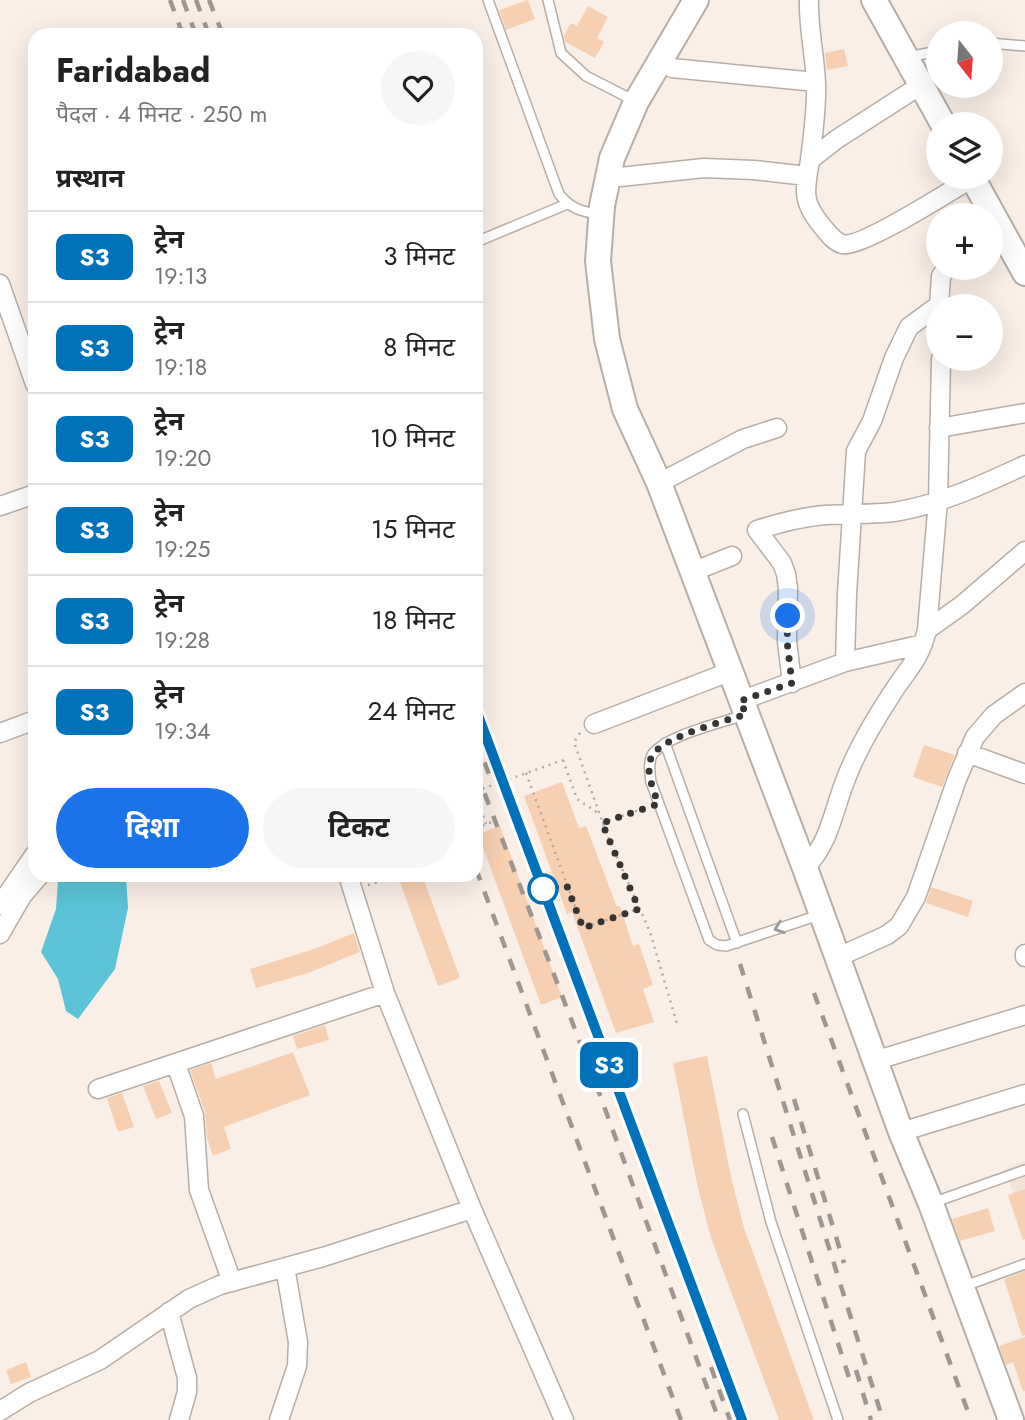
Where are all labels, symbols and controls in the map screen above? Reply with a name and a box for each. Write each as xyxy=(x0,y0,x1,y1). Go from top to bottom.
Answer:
north arrow xyxy=(926,21,1003,98)
map controls xyxy=(926,21,1003,371)
text: Faridabad xyxy=(56,47,210,94)
button: heart xyxy=(381,51,455,125)
text: पैदल · 4 मिनट · 250 m xyxy=(56,97,267,131)
button: layers xyxy=(926,112,1003,189)
text: प्रस्थान xyxy=(56,159,124,197)
button: + xyxy=(926,203,1003,280)
text: ट्रेन xyxy=(154,220,184,258)
text: 3 मिनट xyxy=(383,237,455,275)
text: S3 xyxy=(80,239,109,274)
text: 19:13 xyxy=(154,259,207,293)
button: − xyxy=(926,294,1003,371)
text: ट्रेन xyxy=(154,311,184,349)
text: 8 मिनट xyxy=(383,328,455,366)
text: S3 xyxy=(80,330,109,365)
text: 19:18 xyxy=(154,350,207,384)
text: ट्रेन xyxy=(154,402,184,440)
text: 10 मिनट xyxy=(370,419,455,457)
text: S3 xyxy=(80,421,109,456)
text: 19:20 xyxy=(154,441,211,475)
text: ट्रेन xyxy=(154,493,184,531)
text: 15 मिनट xyxy=(371,510,455,548)
text: S3 xyxy=(80,512,109,547)
text: 19:25 xyxy=(154,532,211,566)
text: ट्रेन xyxy=(154,584,184,622)
your location xyxy=(770,598,805,633)
text: 18 मिनट xyxy=(371,601,455,639)
text: S3 xyxy=(80,603,109,638)
text: 19:28 xyxy=(154,623,210,657)
text: ट्रेन xyxy=(154,675,184,713)
text: 24 मिनट xyxy=(367,692,455,730)
text: S3 xyxy=(80,694,109,729)
text: 19:34 xyxy=(154,714,210,748)
button: दिशा xyxy=(56,788,249,868)
button: टिकट xyxy=(263,788,455,868)
unlabelled marker xyxy=(528,874,558,904)
one-way arrow xyxy=(773,920,785,934)
line badge: S3 xyxy=(578,1042,640,1088)
text: S3 xyxy=(594,1047,624,1082)

